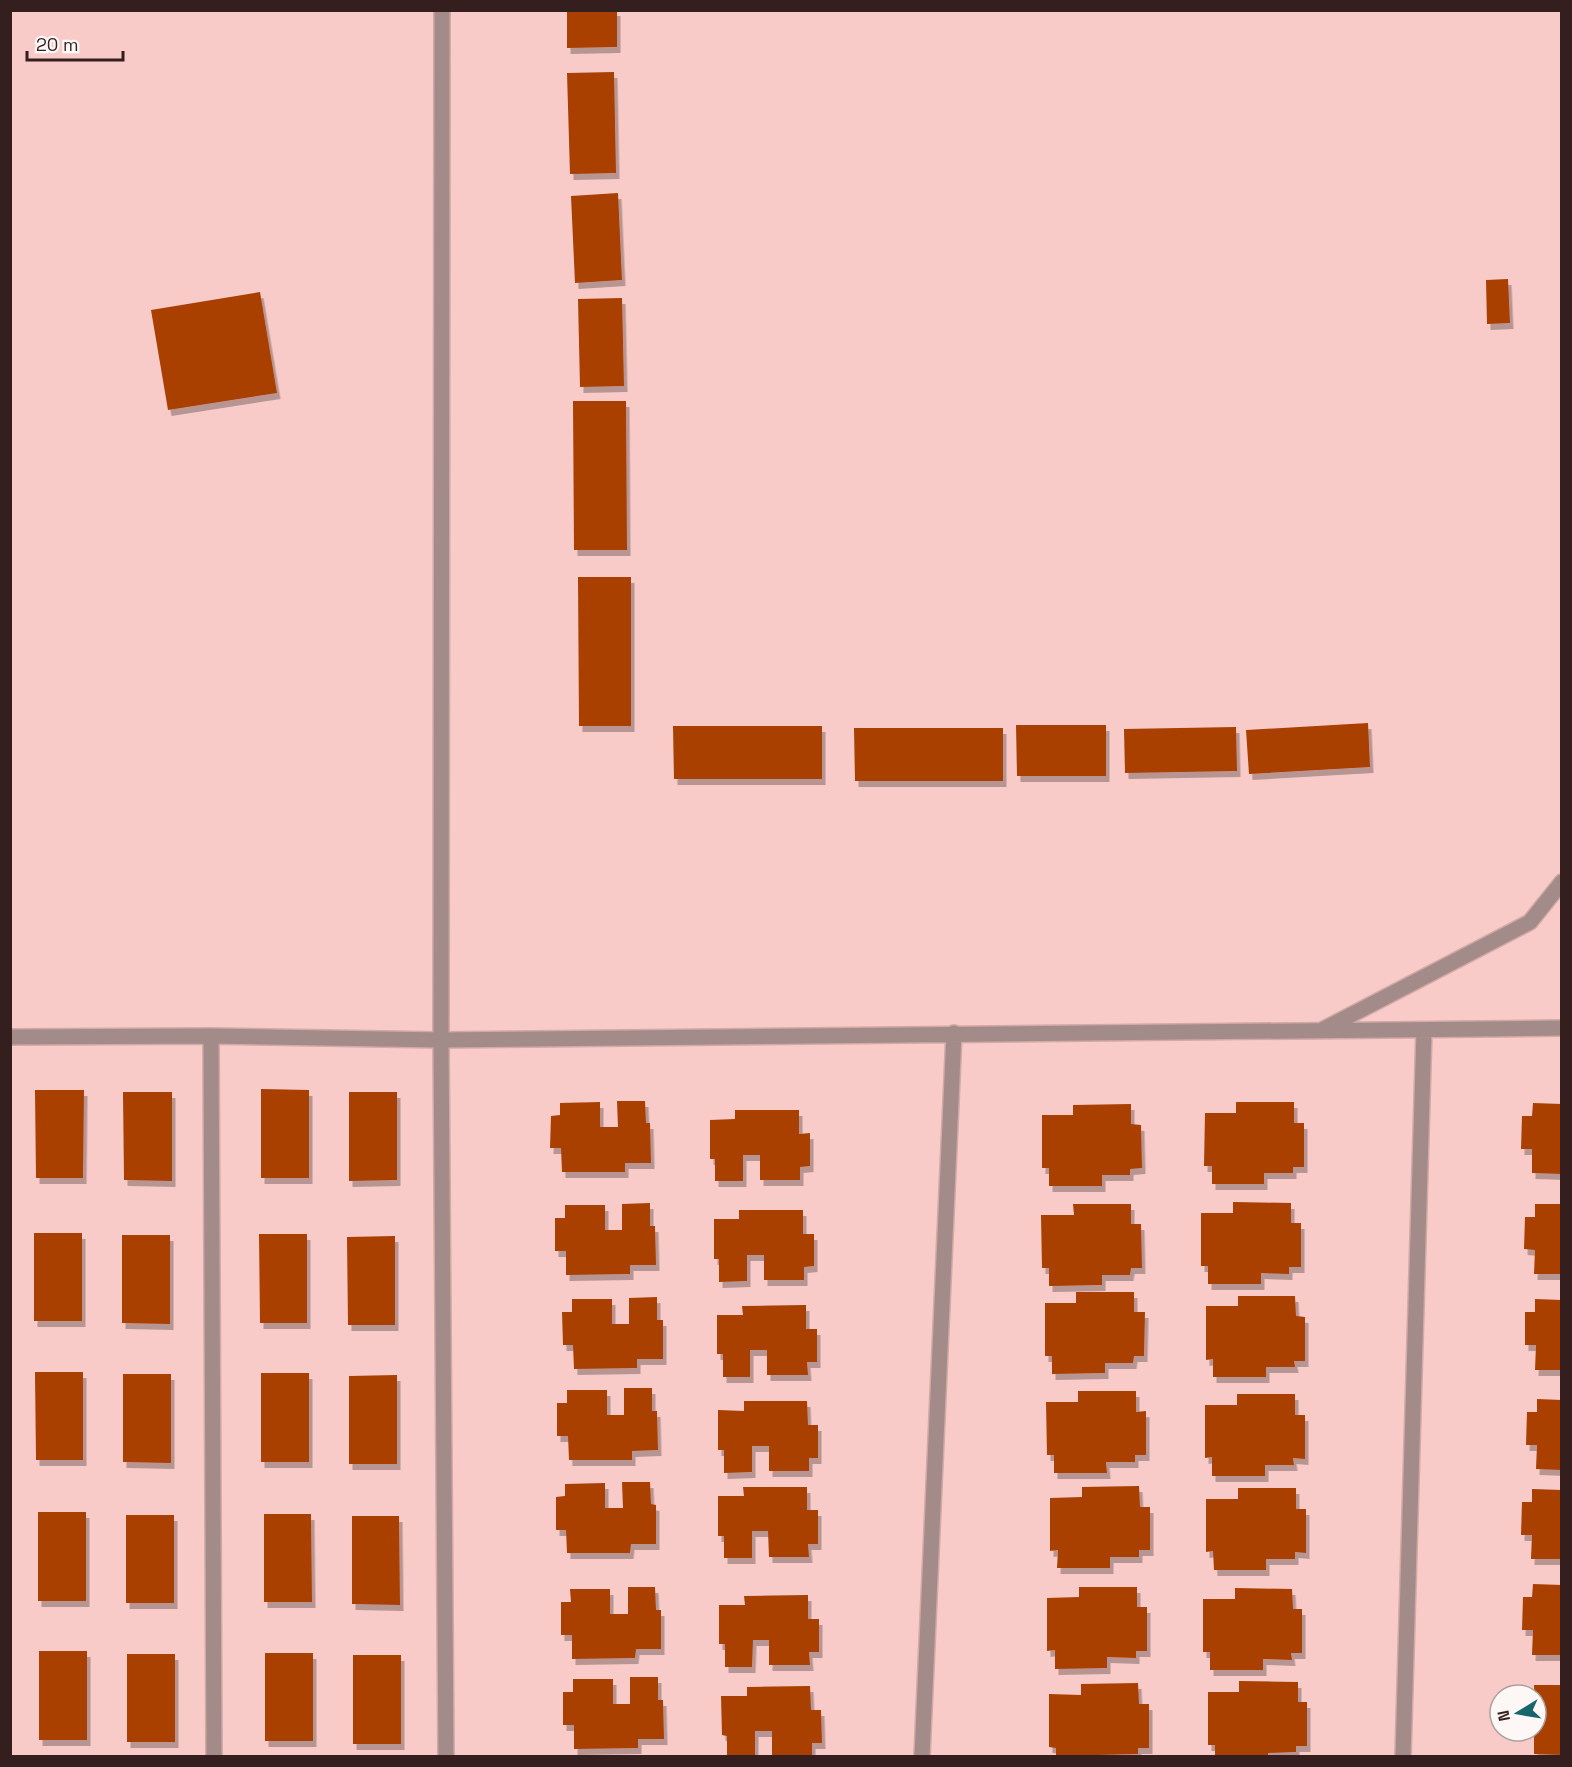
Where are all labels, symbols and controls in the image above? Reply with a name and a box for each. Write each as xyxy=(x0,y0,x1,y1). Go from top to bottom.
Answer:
scale bar xyxy=(27,24,123,62)
text: 20 m xyxy=(36,33,79,56)
north arrow xyxy=(1488,1683,1548,1743)
text: N xyxy=(1492,1708,1515,1723)

